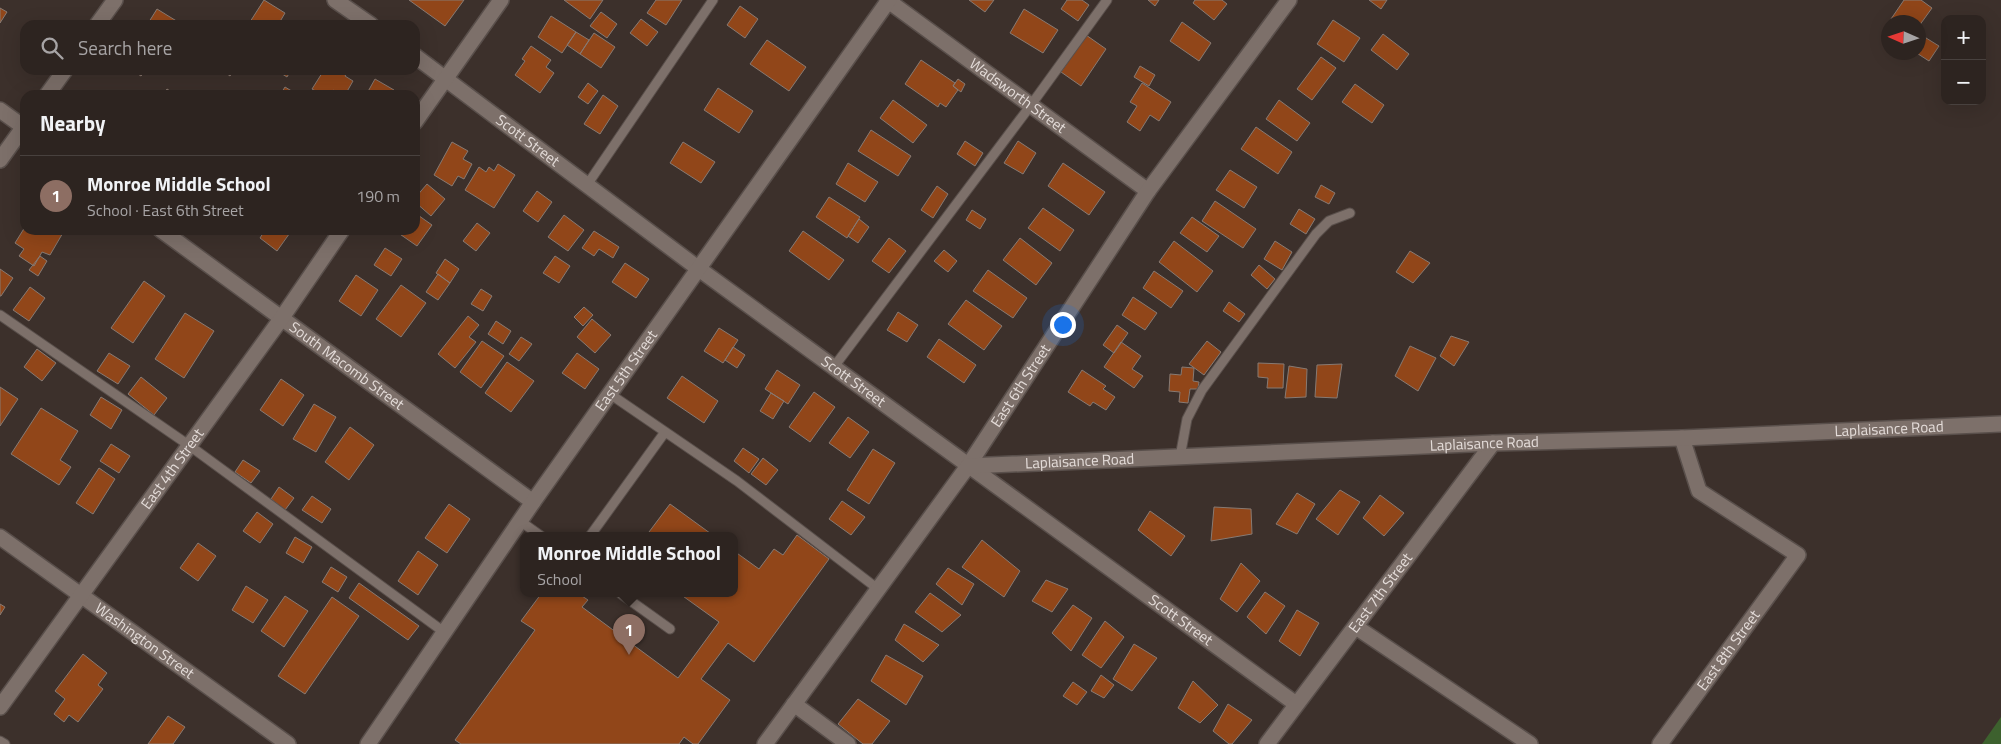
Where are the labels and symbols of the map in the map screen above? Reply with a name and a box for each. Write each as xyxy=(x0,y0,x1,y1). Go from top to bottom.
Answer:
north arrow xyxy=(1881,15,1926,60)
street label: Wadsworth Street xyxy=(965,52,1072,139)
street label: Scott Street xyxy=(491,109,566,172)
your location xyxy=(1050,312,1076,338)
street label: South Macomb Street xyxy=(285,315,410,416)
street label: East 5th Street xyxy=(589,324,663,416)
street label: East 6th Street xyxy=(984,339,1056,431)
street label: Scott Street xyxy=(817,350,891,413)
street label: Laplaisance Road xyxy=(1834,415,1944,442)
street label: East 4th Street xyxy=(135,423,210,514)
street label: Laplaisance Road xyxy=(1429,430,1539,457)
street label: Laplaisance Road xyxy=(1025,447,1135,474)
street label: East 7th Street xyxy=(1342,547,1418,637)
street label: Scott Street xyxy=(1144,588,1219,651)
street label: Washington Street xyxy=(90,597,200,685)
street label: East 8th Street xyxy=(1691,604,1766,695)
pin: 1 xyxy=(613,614,645,655)

